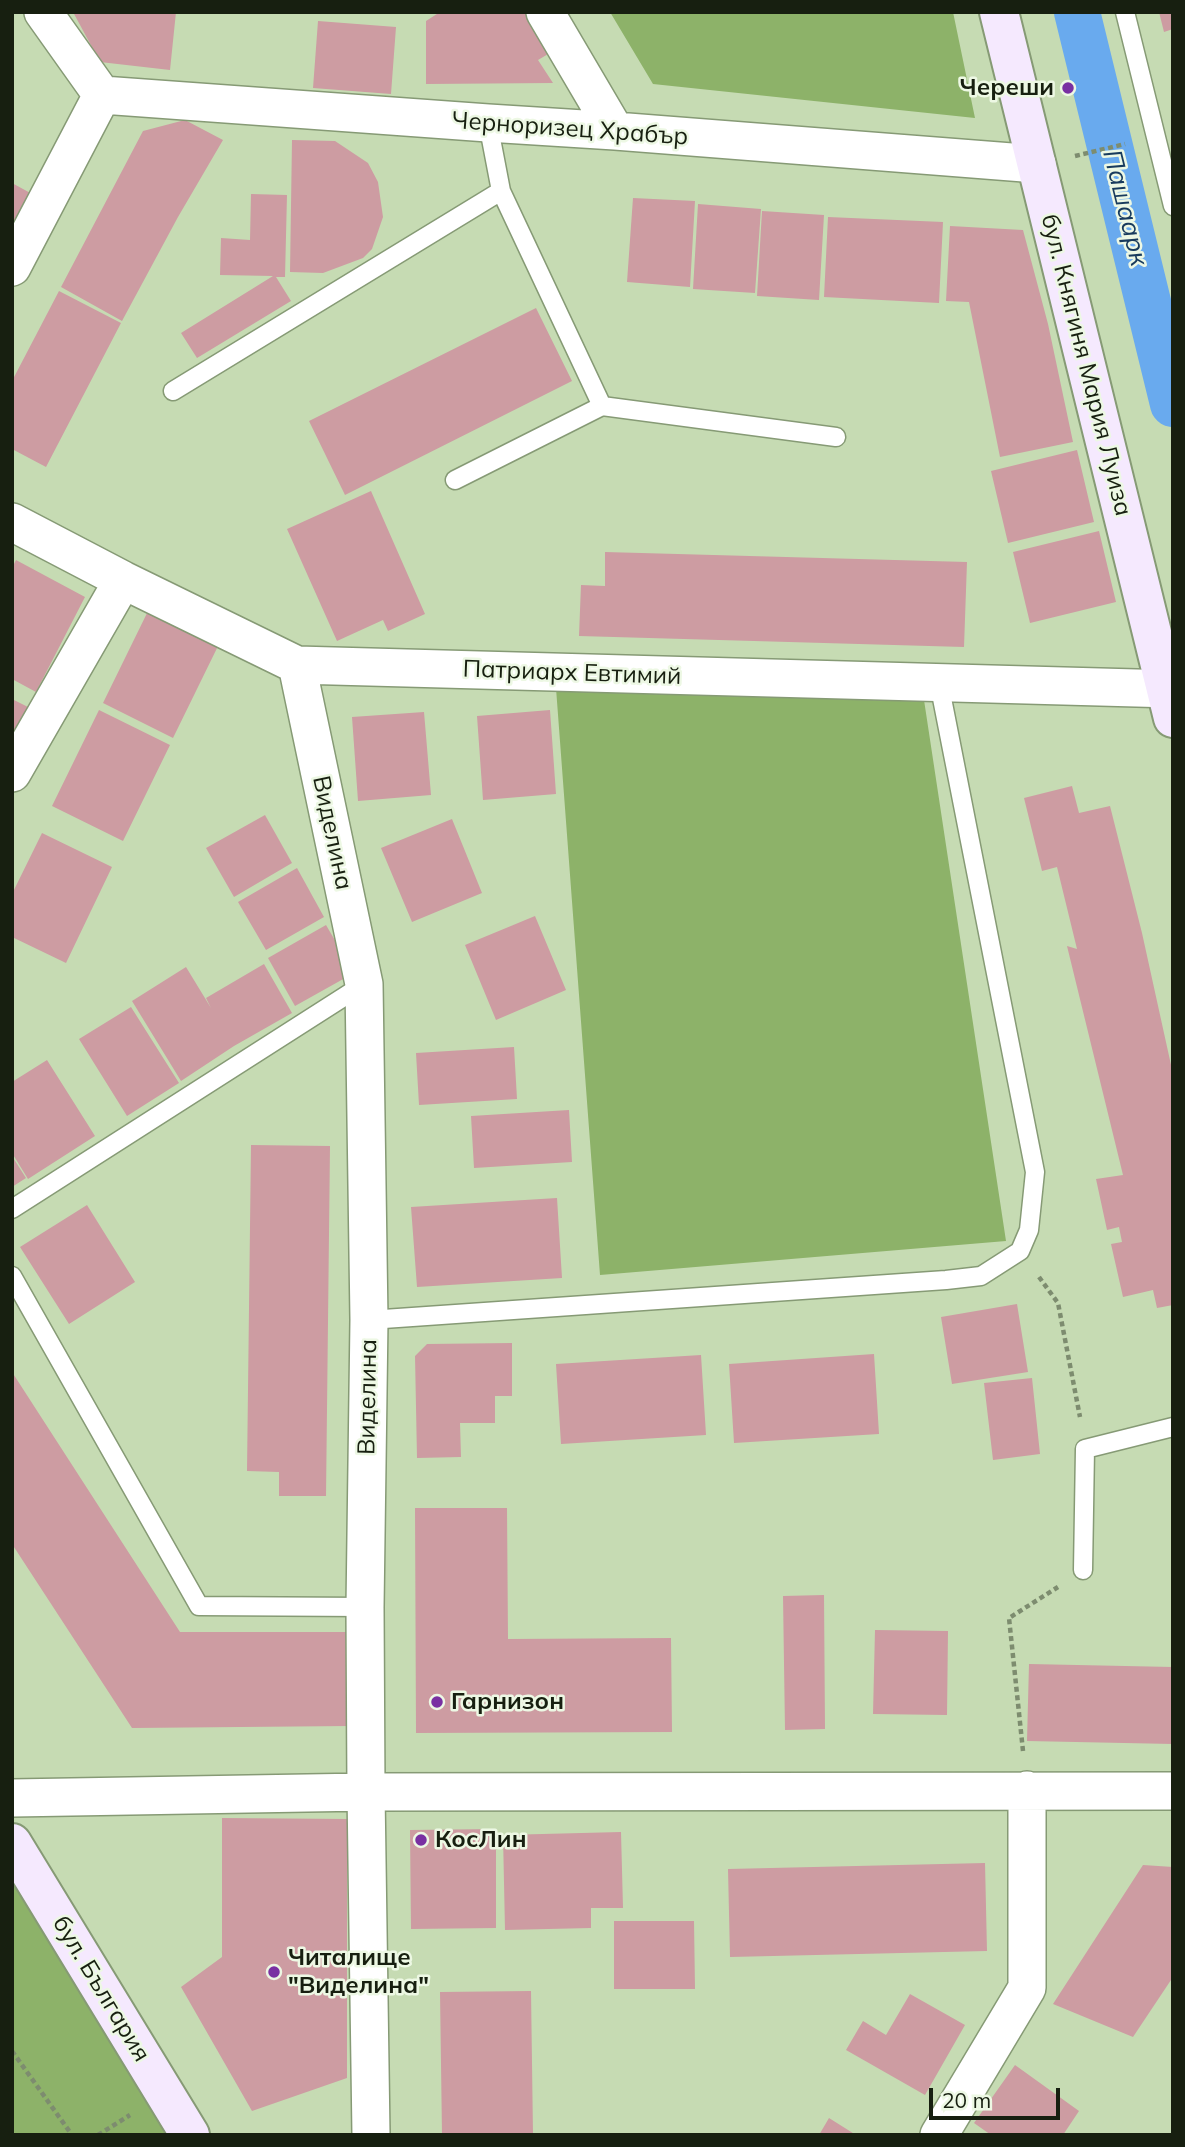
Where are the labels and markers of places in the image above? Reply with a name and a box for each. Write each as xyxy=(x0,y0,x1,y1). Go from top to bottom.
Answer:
place label: Череши xyxy=(960,74,1054,102)
marker: Череши xyxy=(1060,80,1076,96)
place label: Гарнизон xyxy=(451,1688,564,1716)
marker: Гарнизон xyxy=(429,1694,445,1710)
place label: КосЛин xyxy=(435,1826,526,1854)
marker: КосЛин xyxy=(413,1832,429,1848)
place label: Читалище "Виделина" xyxy=(288,1944,429,2000)
marker: Читалище "Виделина" xyxy=(266,1964,282,1980)

